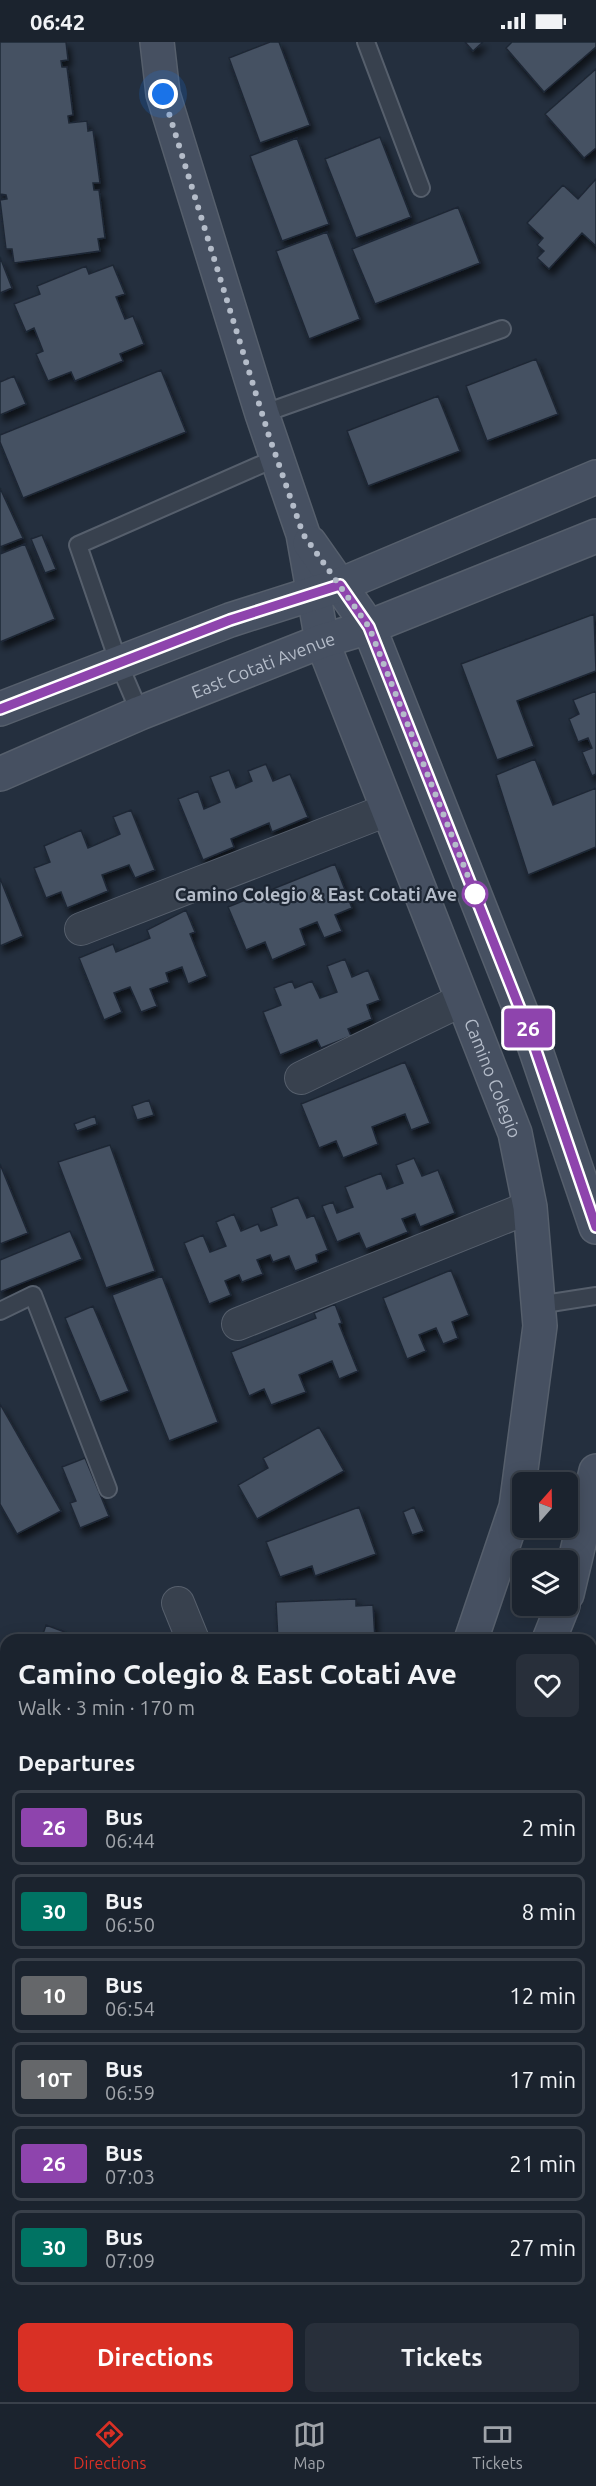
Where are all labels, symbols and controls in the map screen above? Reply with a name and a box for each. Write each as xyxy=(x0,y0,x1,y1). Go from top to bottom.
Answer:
text: 06:42 xyxy=(30,9,85,34)
your location xyxy=(148,79,178,109)
street label: East Cotati Avenue xyxy=(188,628,337,702)
marker: Camino Colegio & East Cotati Ave xyxy=(462,881,488,907)
place label: Camino Colegio & East Cotati Ave xyxy=(175,884,457,904)
line badge: 26 xyxy=(501,1008,555,1048)
street label: Camino Colegio xyxy=(461,1015,526,1140)
text: 26 xyxy=(516,1016,540,1040)
north arrow xyxy=(512,1472,578,1538)
map controls xyxy=(512,1472,578,1616)
button: layers xyxy=(512,1550,578,1616)
button: heart xyxy=(516,1654,579,1717)
text: Camino Colegio & East Cotati Ave xyxy=(18,1658,457,1689)
text: Walk · 3 min · 170 m xyxy=(18,1696,195,1719)
text: Departures xyxy=(18,1750,135,1775)
text: Bus xyxy=(105,1804,143,1829)
text: 26 xyxy=(42,1815,66,1839)
text: 2 min xyxy=(522,1815,576,1840)
text: 06:44 xyxy=(105,1829,155,1852)
text: Bus xyxy=(105,1888,143,1913)
text: 30 xyxy=(42,1899,66,1923)
text: 8 min xyxy=(522,1899,576,1924)
text: 06:50 xyxy=(105,1913,155,1936)
text: Bus xyxy=(105,1972,143,1997)
text: 10 xyxy=(42,1983,66,2007)
text: 12 min xyxy=(509,1983,576,2008)
text: 06:54 xyxy=(105,1997,155,2020)
text: Bus xyxy=(105,2056,143,2081)
text: 10T xyxy=(36,2067,72,2091)
text: 17 min xyxy=(509,2067,576,2092)
text: 06:59 xyxy=(105,2081,155,2104)
text: Bus xyxy=(105,2140,143,2165)
text: 26 xyxy=(42,2151,66,2175)
text: 21 min xyxy=(509,2151,576,2176)
text: 07:03 xyxy=(105,2165,155,2188)
text: Bus xyxy=(105,2224,143,2249)
text: 30 xyxy=(42,2235,66,2259)
text: 27 min xyxy=(509,2235,576,2260)
text: 07:09 xyxy=(105,2249,155,2272)
button: Directions xyxy=(18,2323,293,2392)
button: Tickets xyxy=(305,2323,579,2392)
tab: Directions xyxy=(73,2418,146,2472)
tab: Map xyxy=(293,2418,326,2472)
tab: Tickets xyxy=(472,2418,523,2472)

